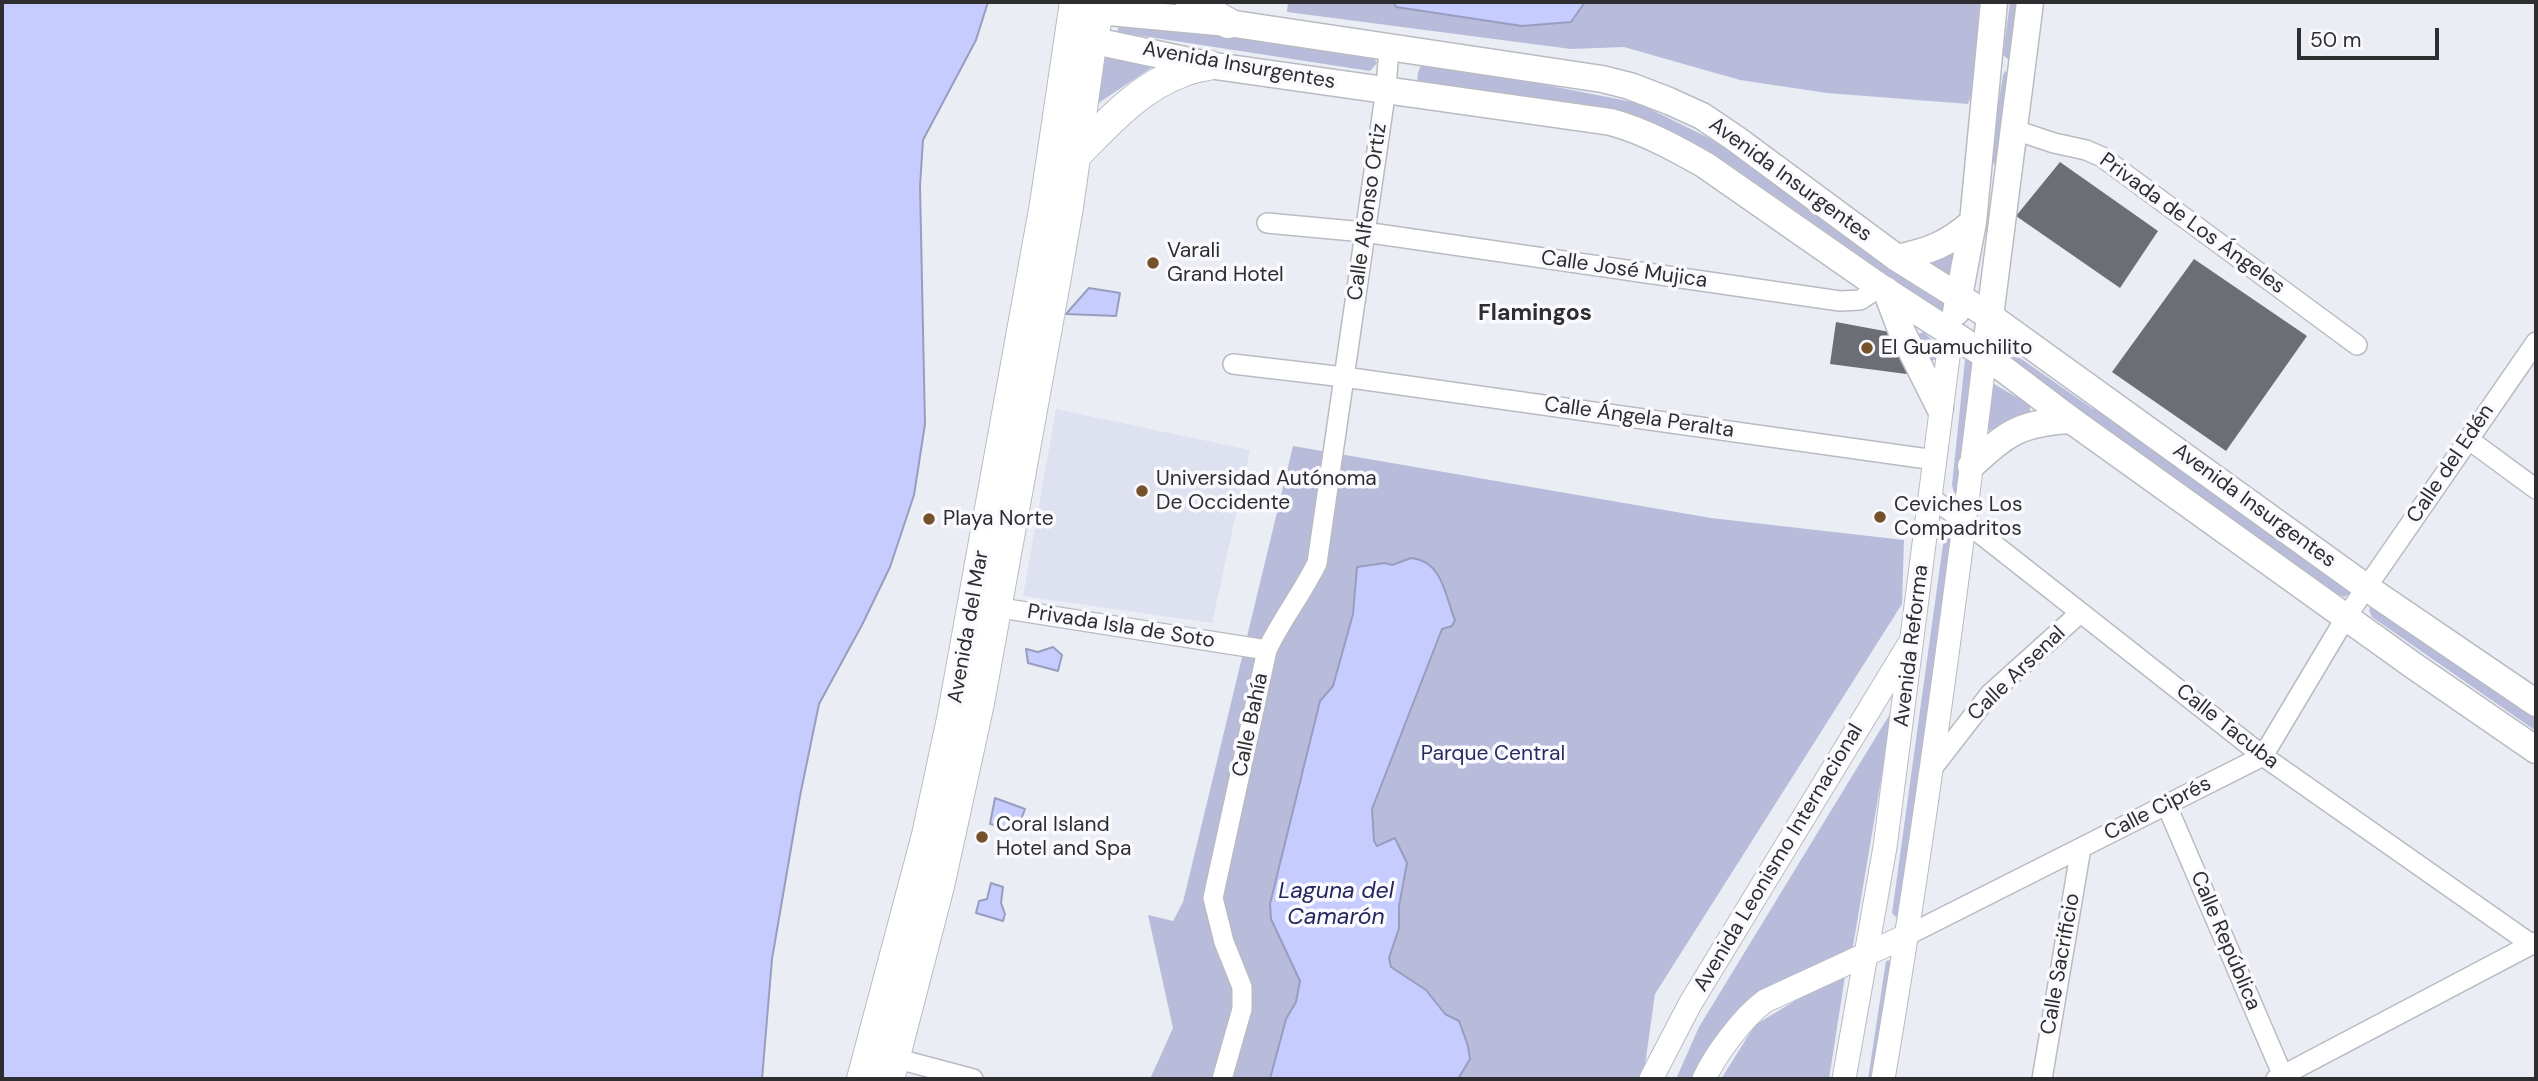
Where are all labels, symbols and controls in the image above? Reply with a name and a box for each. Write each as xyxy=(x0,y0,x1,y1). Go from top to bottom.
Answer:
scale bar xyxy=(2300,14,2442,58)
text: 50 m xyxy=(2310,26,2361,54)
street label: Avenida Insurgentes xyxy=(1141,37,1337,95)
street label: Avenida Insurgentes xyxy=(1704,112,1876,248)
street label: Calle Alfonso Ortiz xyxy=(1343,122,1393,302)
street label: Privada de Los Ángeles xyxy=(2094,148,2290,300)
place label: Varali Grand Hotel xyxy=(1167,238,1284,288)
street label: Calle José Mujica xyxy=(1539,246,1709,294)
marker: Varali Grand Hotel xyxy=(1145,255,1161,271)
district label: Flamingos xyxy=(1478,300,1592,328)
place label: El Guamuchilito xyxy=(1881,335,2032,361)
marker: El Guamuchilito xyxy=(1859,340,1875,356)
street label: Calle Ángela Peralta xyxy=(1543,392,1735,444)
street label: Calle del Edén xyxy=(2402,400,2500,528)
street label: Avenida Insurgentes xyxy=(2168,438,2340,574)
place label: Universidad Autónoma De Occidente xyxy=(1156,466,1377,516)
marker: Universidad Autónoma De Occidente xyxy=(1134,483,1150,499)
place label: Ceviches Los Compadritos xyxy=(1894,492,2022,542)
place label: Playa Norte xyxy=(943,506,1054,532)
marker: Ceviches Los Compadritos xyxy=(1872,509,1888,525)
marker: Playa Norte xyxy=(921,511,937,527)
street label: Avenida del Mar xyxy=(943,549,995,705)
street label: Avenida Reforma xyxy=(1890,563,1934,729)
street label: Privada Isla de Soto xyxy=(1025,600,1217,654)
street label: Calle Arsenal xyxy=(1963,621,2071,727)
street label: Calle Bahía xyxy=(1228,671,1274,779)
street label: Calle Tacuba xyxy=(2171,679,2283,775)
street label: Avenida Leonismo Internacional xyxy=(1689,720,1869,996)
park label: Parque Central xyxy=(1421,741,1565,767)
street label: Calle Ciprés xyxy=(2100,771,2216,847)
place label: Coral Island Hotel and Spa xyxy=(996,812,1131,862)
marker: Coral Island Hotel and Spa xyxy=(974,829,990,845)
street label: Calle República xyxy=(2184,868,2266,1014)
water label: Laguna del Camarón xyxy=(1278,878,1394,932)
street label: Calle Sacrificio xyxy=(2036,891,2086,1037)

